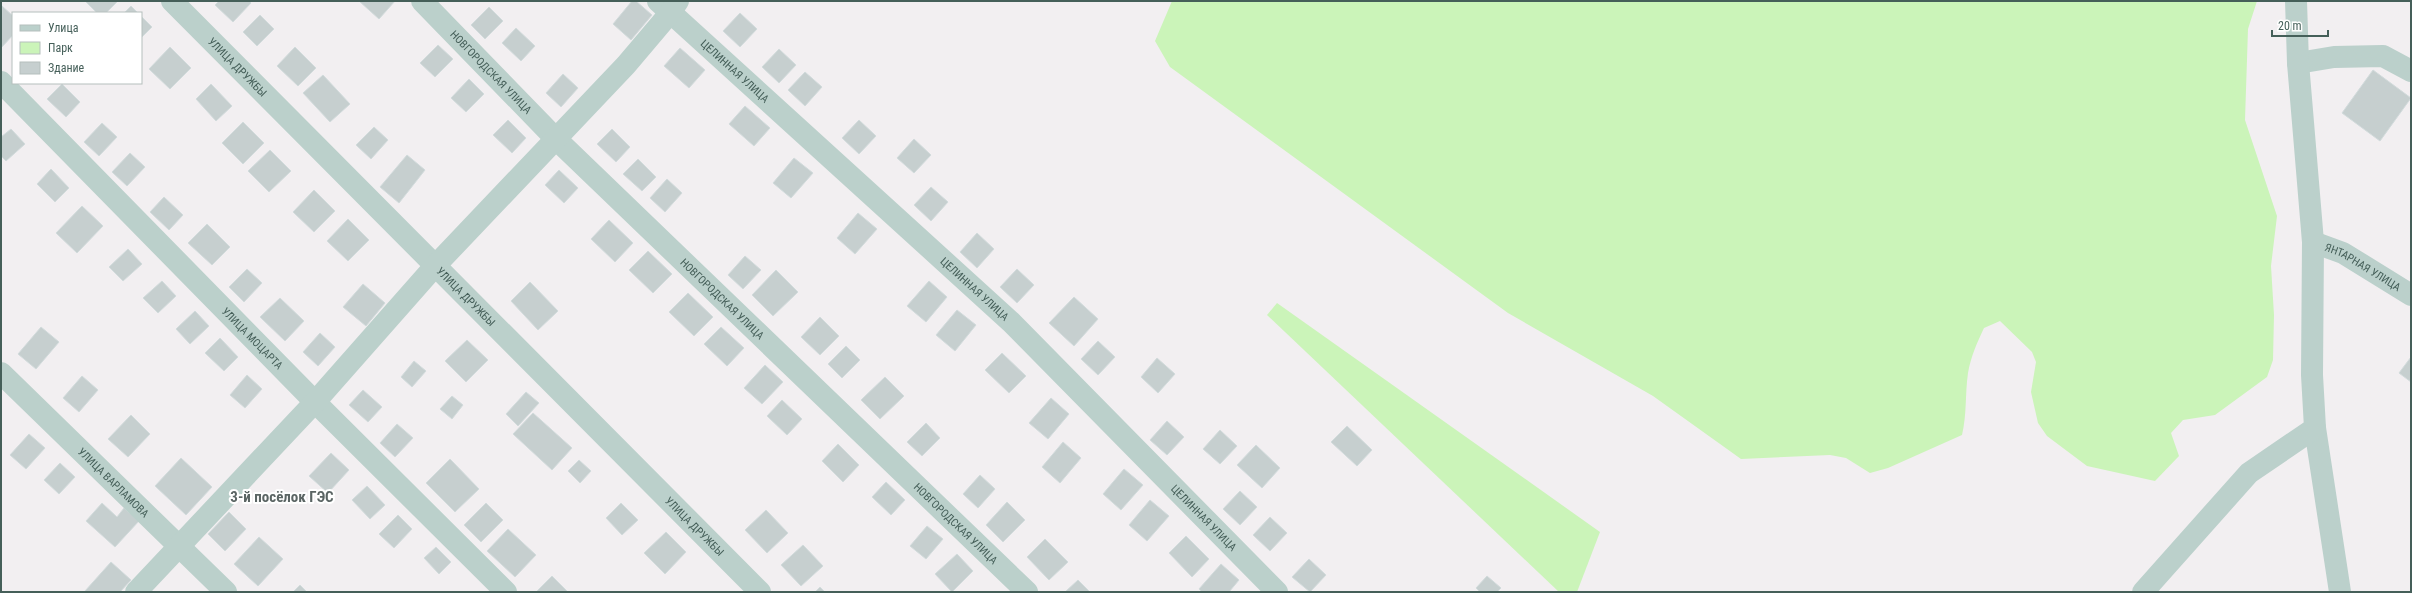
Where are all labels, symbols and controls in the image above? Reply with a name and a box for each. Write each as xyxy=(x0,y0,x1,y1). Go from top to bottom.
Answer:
legend xyxy=(12,12,142,84)
scale bar xyxy=(2272,12,2328,38)
text: 20 m xyxy=(2278,19,2302,33)
text: Улица xyxy=(48,21,79,35)
street label: НОВГОРОДСКАЯ УЛИЦА xyxy=(448,28,535,117)
street label: УЛИЦА ДРУЖБЫ xyxy=(206,35,270,99)
street label: ЦЕЛИННАЯ УЛИЦА xyxy=(698,37,772,106)
text: Парк xyxy=(48,41,73,55)
text: Здание xyxy=(48,61,85,75)
street label: ЯНТАРНАЯ УЛИЦА xyxy=(2323,240,2404,294)
street label: ЦЕЛИННАЯ УЛИЦА xyxy=(938,255,1012,324)
street label: НОВГОРОДСКАЯ УЛИЦА xyxy=(678,256,767,343)
street label: УЛИЦА ДРУЖБЫ xyxy=(434,264,498,329)
street label: УЛИЦА МОЦАРТА xyxy=(219,305,286,372)
street label: УЛИЦА ВАРЛАМОВА xyxy=(75,445,152,520)
street label: НОВГОРОДСКАЯ УЛИЦА xyxy=(911,480,1001,567)
street label: ЦЕЛИННАЯ УЛИЦА xyxy=(1168,482,1240,554)
district label: 3-й посёлок ГЭС xyxy=(230,488,334,506)
street label: УЛИЦА ДРУЖБЫ xyxy=(663,494,727,558)

